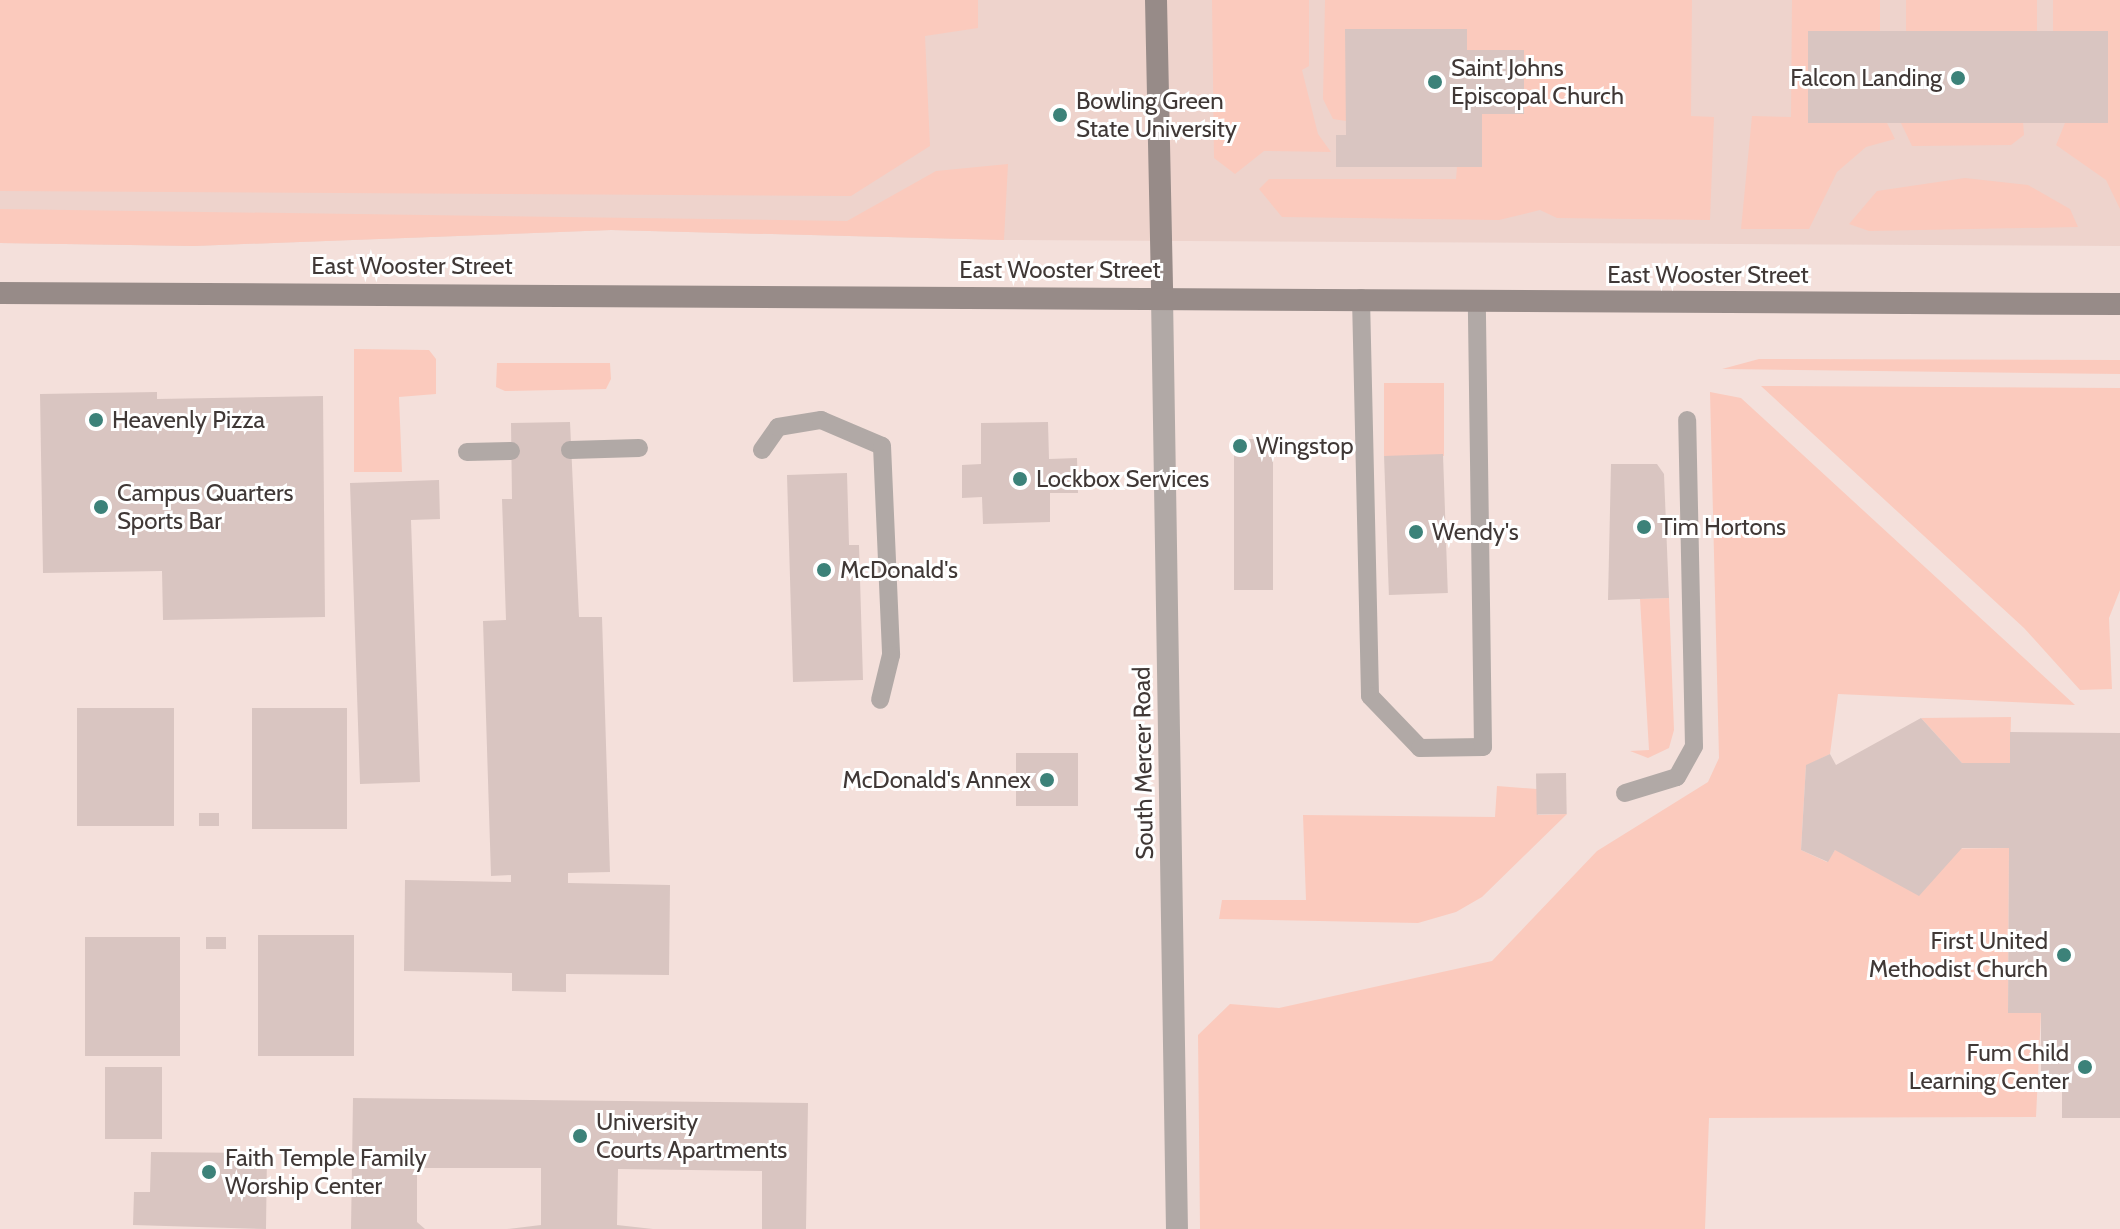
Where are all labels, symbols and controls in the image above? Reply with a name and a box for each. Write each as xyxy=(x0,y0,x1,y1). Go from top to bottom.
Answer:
place label: Saint Johns Episcopal Church xyxy=(1451,54,1624,110)
place label: Falcon Landing xyxy=(1790,64,1942,92)
marker: Falcon Landing xyxy=(1949,69,1967,87)
marker: Saint Johns Episcopal Church xyxy=(1426,73,1444,91)
place label: Bowling Green State University xyxy=(1076,87,1237,143)
marker: Bowling Green State University xyxy=(1051,106,1069,124)
street label: East Wooster Street xyxy=(311,252,513,280)
street label: East Wooster Street xyxy=(959,256,1161,284)
street label: East Wooster Street xyxy=(1607,261,1809,289)
place label: Heavenly Pizza xyxy=(112,406,265,434)
marker: Heavenly Pizza xyxy=(87,411,105,429)
place label: Wingstop xyxy=(1256,432,1354,460)
marker: Wingstop xyxy=(1231,437,1249,455)
place label: Lockbox Services xyxy=(1036,465,1209,493)
marker: Lockbox Services xyxy=(1011,470,1029,488)
place label: Campus Quarters Sports Bar xyxy=(117,479,293,535)
marker: Campus Quarters Sports Bar xyxy=(92,498,110,516)
place label: Tim Hortons xyxy=(1660,513,1786,541)
place label: Wendy's xyxy=(1432,518,1519,546)
marker: Tim Hortons xyxy=(1635,518,1653,536)
marker: Wendy's xyxy=(1407,523,1425,541)
place label: McDonald's xyxy=(840,556,958,584)
marker: McDonald's xyxy=(815,561,833,579)
street label: South Mercer Road xyxy=(1127,666,1159,860)
place label: McDonald's Annex xyxy=(842,766,1031,794)
marker: McDonald's Annex xyxy=(1038,771,1056,789)
place label: First United Methodist Church xyxy=(1869,927,2048,983)
marker: First United Methodist Church xyxy=(2055,946,2073,964)
place label: Fum Child Learning Center xyxy=(1909,1039,2069,1095)
marker: Fum Child Learning Center xyxy=(2076,1058,2094,1076)
place label: University Courts Apartments xyxy=(596,1108,787,1164)
marker: University Courts Apartments xyxy=(571,1127,589,1145)
place label: Faith Temple Family Worship Center xyxy=(225,1144,427,1200)
marker: Faith Temple Family Worship Center xyxy=(200,1163,218,1181)

